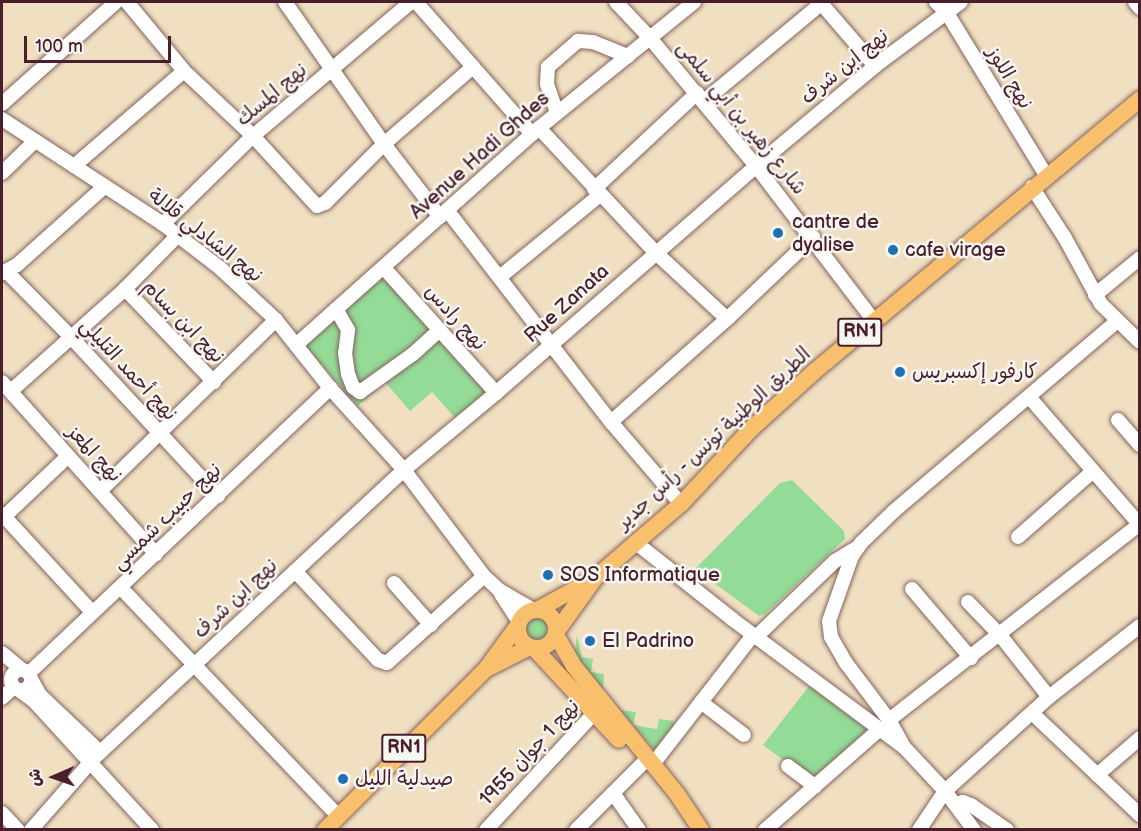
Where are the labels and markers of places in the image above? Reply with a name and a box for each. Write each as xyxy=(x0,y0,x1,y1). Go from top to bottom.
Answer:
place label: cantre de dyalise xyxy=(792,210,879,257)
marker: cantre de dyalise xyxy=(769,224,787,242)
place label: cafe virage xyxy=(905,238,1005,262)
marker: cafe virage xyxy=(886,243,900,257)
place label: كارفور إكسبريس xyxy=(912,360,1038,384)
marker: كارفور إكسبريس xyxy=(893,365,907,379)
place label: SOS Informatique xyxy=(560,563,720,587)
marker: SOS Informatique xyxy=(541,568,555,582)
place label: El Padrino xyxy=(602,629,694,653)
marker: El Padrino xyxy=(583,634,597,648)
place label: صيدلية الليل xyxy=(355,767,453,791)
marker: صيدلية الليل xyxy=(336,772,350,786)

